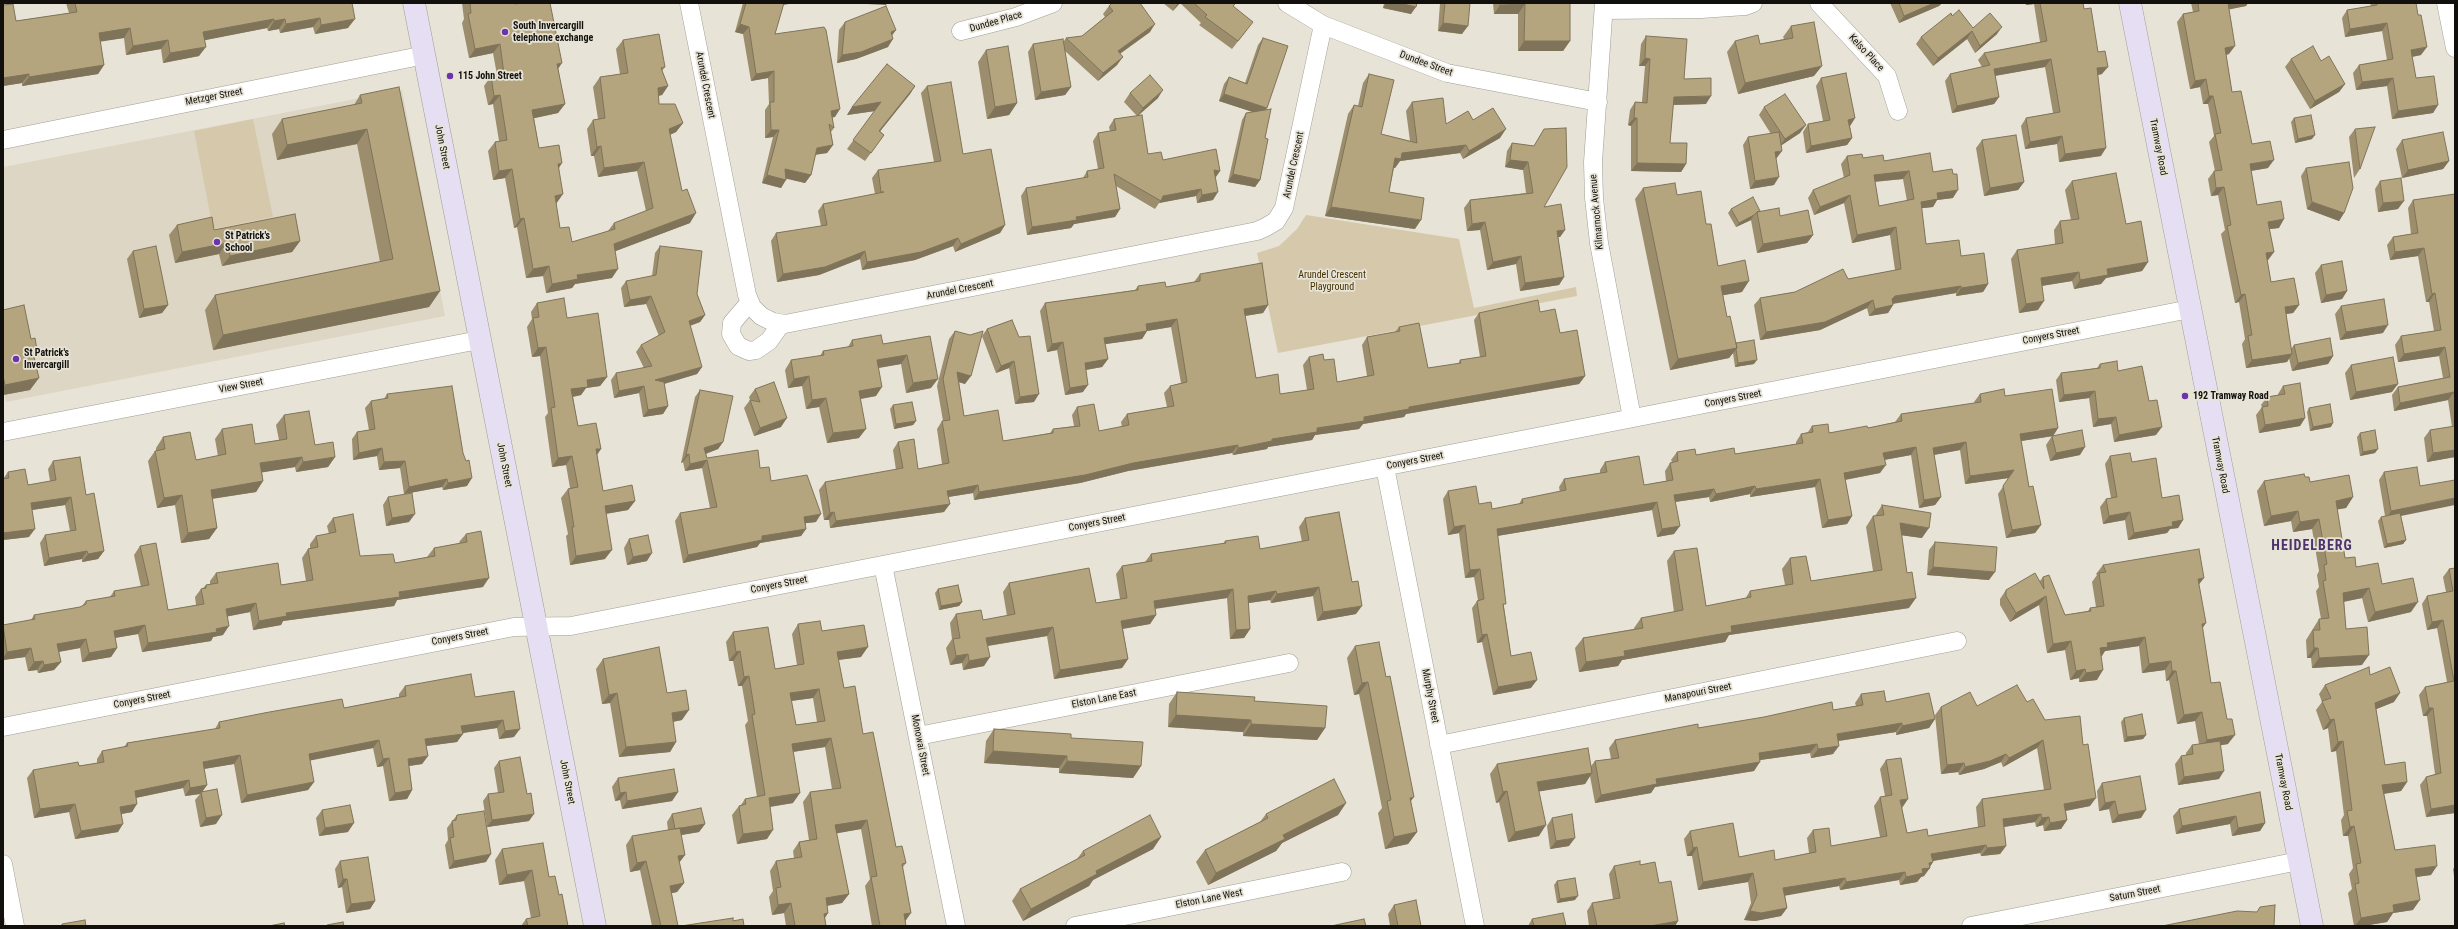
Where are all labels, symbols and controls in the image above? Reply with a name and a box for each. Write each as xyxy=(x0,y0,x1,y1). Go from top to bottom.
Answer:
street label: Dundee Place xyxy=(968,9,1024,35)
place label: South Invercargill telephone exchange xyxy=(513,20,593,44)
marker: South Invercargill telephone exchange xyxy=(500,27,510,37)
street label: Kelso Place xyxy=(1846,32,1886,74)
street label: Dundee Street xyxy=(1398,49,1454,79)
street label: Arundel Crescent xyxy=(693,51,717,119)
place label: 115 John Street xyxy=(458,70,522,82)
marker: 115 John Street xyxy=(445,71,455,81)
street label: Metzger Street xyxy=(184,86,244,108)
street label: Tramway Road xyxy=(2147,118,2169,176)
street label: John Street xyxy=(432,124,452,170)
street label: Arundel Crescent xyxy=(1281,131,1307,199)
street label: Kilmarnock Avenue xyxy=(1588,174,1606,250)
place label: St Patrick's School xyxy=(225,230,270,254)
marker: St Patrick's School xyxy=(212,237,222,247)
park label: Arundel Crescent Playground xyxy=(1298,269,1366,292)
street label: Arundel Crescent xyxy=(926,278,994,302)
street label: Conyers Street xyxy=(2022,325,2080,347)
place label: St Patrick's Invercargill xyxy=(24,347,69,370)
marker: St Patrick's Invercargill xyxy=(11,354,21,364)
street label: View Street xyxy=(218,376,264,396)
street label: Conyers Street xyxy=(1704,388,1762,410)
place label: 192 Tramway Road xyxy=(2193,390,2269,402)
marker: 192 Tramway Road xyxy=(2180,391,2190,401)
street label: Tramway Road xyxy=(2209,436,2231,494)
street label: John Street xyxy=(494,442,514,488)
street label: Conyers Street xyxy=(1386,450,1444,472)
street label: Conyers Street xyxy=(1068,512,1126,534)
district label: HEIDELBERG xyxy=(2271,538,2353,554)
street label: Conyers Street xyxy=(750,574,808,596)
street label: Conyers Street xyxy=(431,626,489,648)
street label: Murphy Street xyxy=(1419,668,1441,724)
street label: Manapouri Street xyxy=(1664,681,1732,705)
street label: Elston Lane East xyxy=(1071,687,1137,711)
street label: Conyers Street xyxy=(113,689,171,711)
street label: Monowai Street xyxy=(908,714,932,776)
street label: Tramway Road xyxy=(2272,753,2294,811)
street label: John Street xyxy=(557,759,577,805)
street label: Saturn Street xyxy=(2109,883,2161,905)
street label: Elston Lane West xyxy=(1175,887,1243,911)

